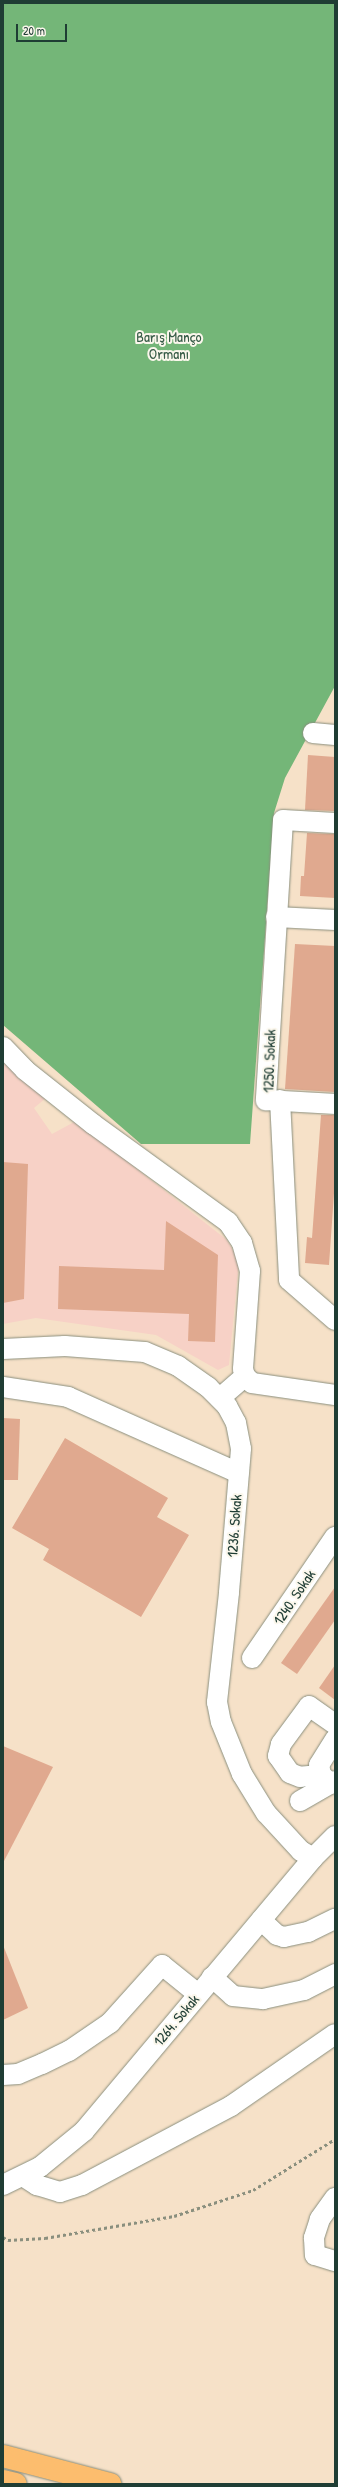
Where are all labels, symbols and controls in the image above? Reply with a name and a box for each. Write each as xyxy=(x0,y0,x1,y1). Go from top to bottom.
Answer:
scale bar xyxy=(18,16,69,42)
text: 20 m xyxy=(23,22,45,39)
park label: Barış Manço Ormanı xyxy=(136,327,202,362)
street label: 1250. Sokak xyxy=(259,1029,279,1093)
street label: 1236. Sokak xyxy=(223,1494,245,1558)
street label: 1240. Sokak xyxy=(269,1566,319,1628)
street label: 1264. Sokak xyxy=(149,1990,203,2050)

